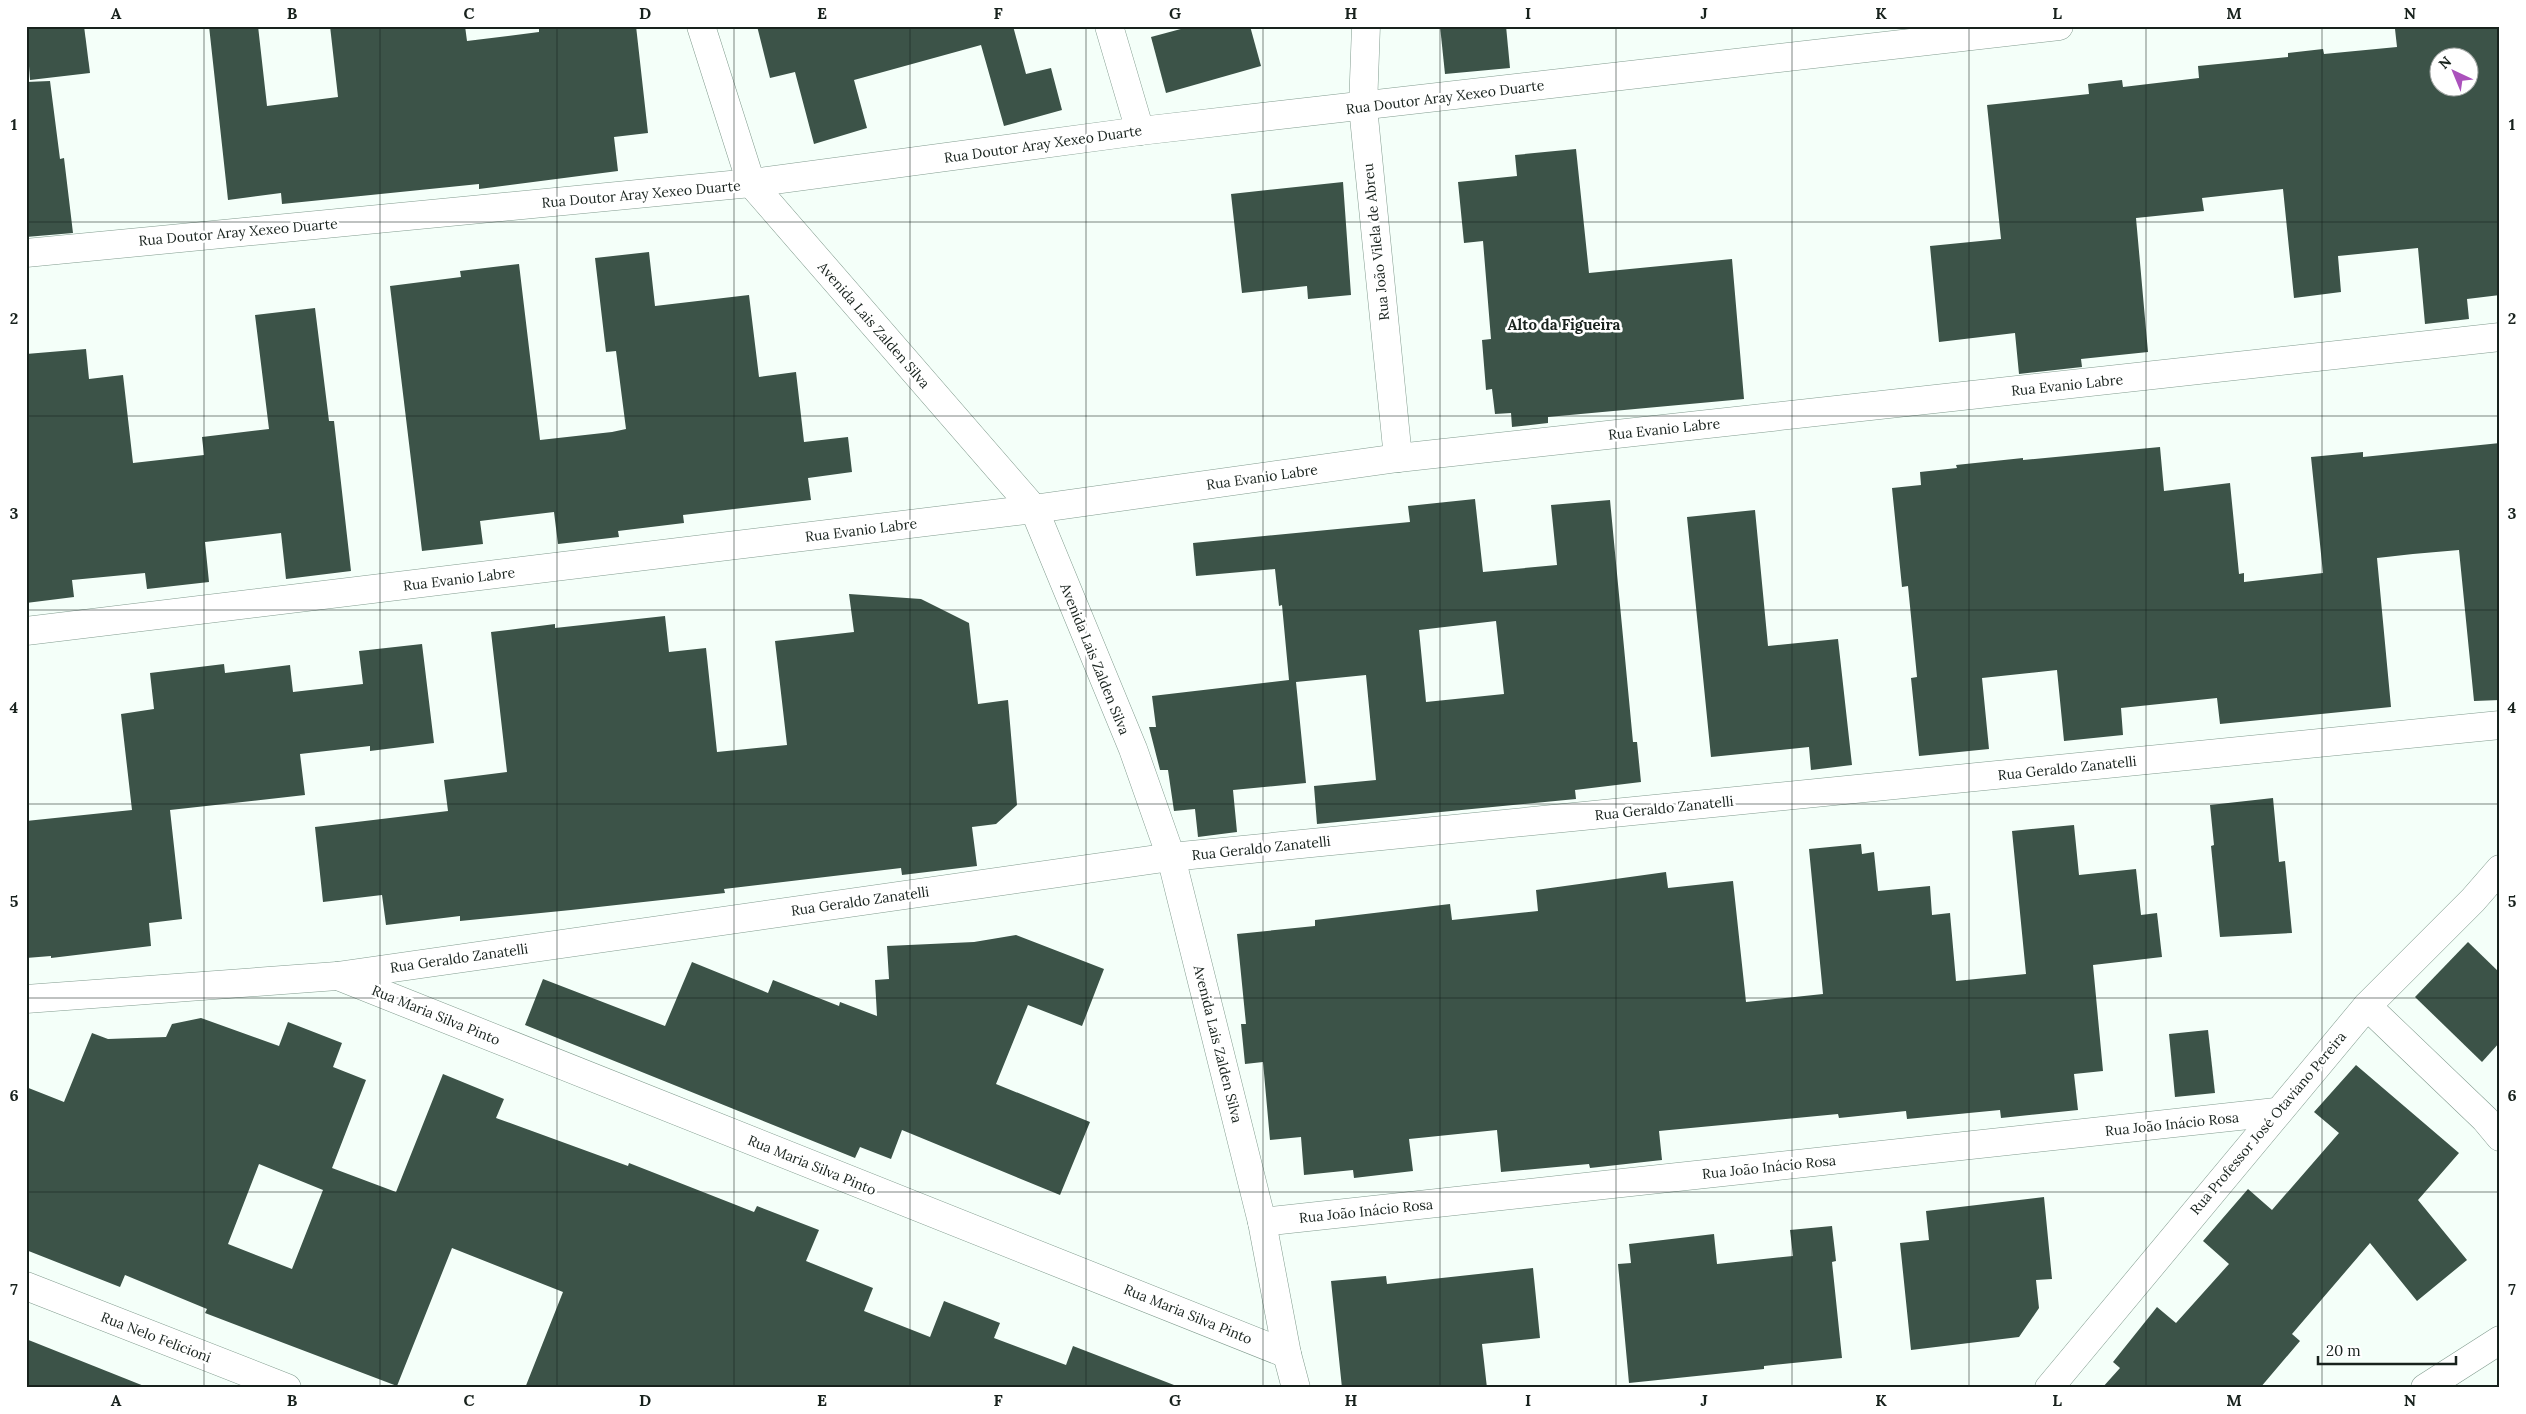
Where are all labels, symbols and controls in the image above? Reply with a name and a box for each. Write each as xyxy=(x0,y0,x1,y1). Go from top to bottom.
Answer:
text: A xyxy=(111,3,122,23)
text: B xyxy=(287,3,298,23)
text: C xyxy=(463,3,475,23)
text: D xyxy=(639,3,651,23)
text: E xyxy=(817,3,827,23)
text: F xyxy=(993,3,1003,23)
text: G xyxy=(1169,3,1181,23)
text: H xyxy=(1345,3,1358,23)
text: I xyxy=(1525,3,1531,23)
text: J xyxy=(1700,3,1708,23)
text: K xyxy=(1875,3,1887,23)
text: L xyxy=(2052,3,2062,23)
text: M xyxy=(2226,3,2242,23)
text: N xyxy=(2404,3,2416,23)
north arrow xyxy=(2428,48,2478,98)
text: N xyxy=(2435,52,2455,73)
street label: Rua Doutor Aray Xexeo Duarte xyxy=(1345,76,1546,118)
text: 1 xyxy=(11,114,17,134)
text: 1 xyxy=(2509,114,2515,134)
street label: Rua Doutor Aray Xexeo Duarte xyxy=(943,121,1144,167)
street label: Rua João Vilela de Abreu xyxy=(1359,163,1393,321)
street label: Rua Doutor Aray Xexeo Duarte xyxy=(541,176,742,212)
street label: Rua Doutor Aray Xexeo Duarte xyxy=(138,214,339,250)
street label: Avenida Lais Zalden Silva xyxy=(813,257,934,392)
text: 2 xyxy=(10,308,18,328)
text: 2 xyxy=(2508,308,2516,328)
district label: Alto da Figueira xyxy=(1508,315,1621,334)
street label: Rua Evanio Labre xyxy=(2010,370,2124,400)
street label: Rua Evanio Labre xyxy=(1607,414,1721,444)
street label: Rua Evanio Labre xyxy=(1205,460,1319,494)
text: 3 xyxy=(10,503,19,523)
text: 3 xyxy=(2508,503,2517,523)
street label: Rua Evanio Labre xyxy=(804,514,918,546)
street label: Rua Evanio Labre xyxy=(402,563,516,595)
street label: Avenida Lais Zalden Silva xyxy=(1056,580,1134,737)
text: 4 xyxy=(10,697,19,717)
text: 4 xyxy=(2508,697,2517,717)
street label: Rua Geraldo Zanatelli xyxy=(1997,752,2137,784)
street label: Rua Geraldo Zanatelli xyxy=(1594,792,1734,824)
street label: Rua Geraldo Zanatelli xyxy=(1191,832,1331,864)
street label: Rua Geraldo Zanatelli xyxy=(790,882,930,920)
text: 5 xyxy=(10,891,19,911)
text: 5 xyxy=(2508,891,2517,911)
street label: Rua Geraldo Zanatelli xyxy=(389,939,529,977)
street label: Avenida Lais Zalden Silva xyxy=(1189,962,1246,1125)
street label: Rua Maria Silva Pinto xyxy=(369,981,503,1049)
street label: Rua Professor José Otaviano Pereira xyxy=(2186,1028,2350,1218)
text: 6 xyxy=(9,1085,19,1105)
text: 6 xyxy=(2507,1085,2517,1105)
street label: Rua João Inácio Rosa xyxy=(2104,1108,2240,1140)
street label: Rua Maria Silva Pinto xyxy=(745,1131,879,1199)
street label: Rua João Inácio Rosa xyxy=(1701,1151,1837,1183)
street label: Rua João Inácio Rosa xyxy=(1298,1195,1434,1227)
text: 7 xyxy=(10,1279,18,1299)
text: 7 xyxy=(2508,1279,2516,1299)
street label: Rua Maria Silva Pinto xyxy=(1121,1280,1255,1348)
street label: Rua Nelo Felicioni xyxy=(98,1308,214,1366)
scale bar xyxy=(2318,1334,2456,1366)
text: 20 m xyxy=(2326,1341,2361,1360)
text: A xyxy=(111,1390,122,1410)
text: B xyxy=(287,1390,298,1410)
text: C xyxy=(463,1390,475,1410)
text: D xyxy=(639,1390,651,1410)
text: E xyxy=(817,1390,827,1410)
text: F xyxy=(993,1390,1003,1410)
text: G xyxy=(1169,1390,1181,1410)
text: H xyxy=(1345,1390,1358,1410)
text: I xyxy=(1525,1390,1531,1410)
text: J xyxy=(1700,1390,1708,1410)
text: K xyxy=(1875,1390,1887,1410)
text: L xyxy=(2052,1390,2062,1410)
text: M xyxy=(2226,1390,2242,1410)
text: N xyxy=(2404,1390,2416,1410)

